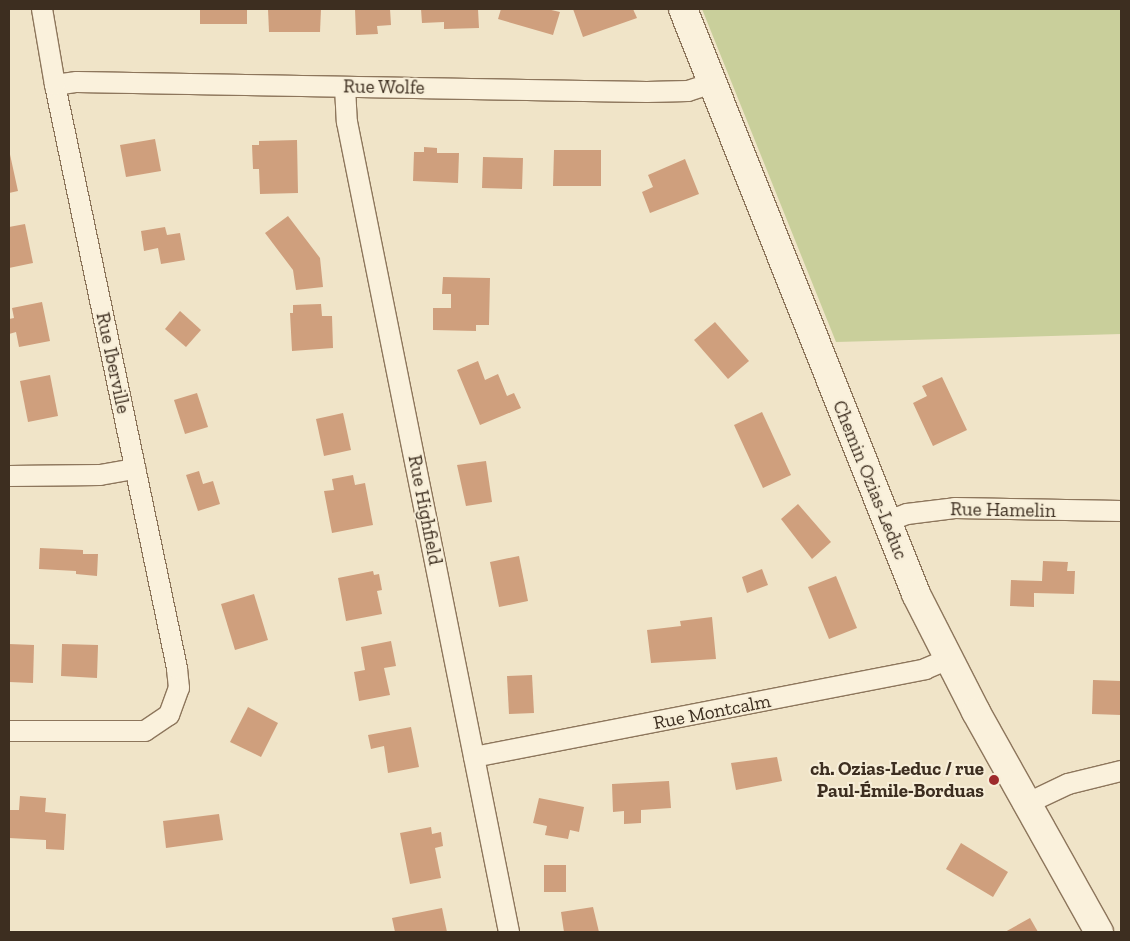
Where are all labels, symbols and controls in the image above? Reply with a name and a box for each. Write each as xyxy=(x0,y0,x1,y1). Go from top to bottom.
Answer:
street label: Rue Wolfe xyxy=(343,75,425,99)
street label: Rue Iberville xyxy=(91,310,135,416)
street label: Chemin Ozias-Leduc xyxy=(828,397,912,563)
street label: Rue Highfield xyxy=(403,453,447,567)
street label: Rue Hamelin xyxy=(950,498,1056,522)
street label: Rue Montcalm xyxy=(651,689,773,735)
place label: ch. Ozias-Leduc / rue Paul-Émile-Borduas xyxy=(810,758,984,802)
marker: ch. Ozias-Leduc / rue Paul-Émile-Borduas xyxy=(988,774,1000,786)

